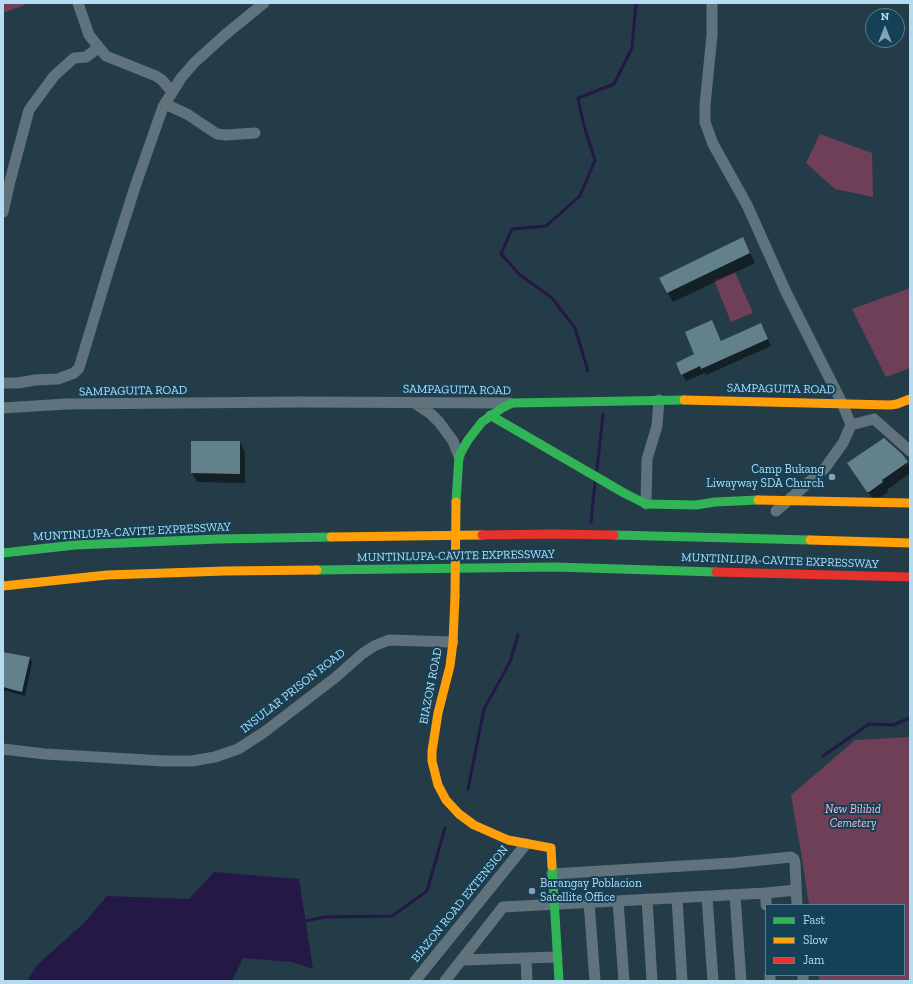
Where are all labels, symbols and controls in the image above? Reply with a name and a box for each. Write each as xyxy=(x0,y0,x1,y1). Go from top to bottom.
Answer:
north arrow xyxy=(865,8,905,48)
text: N xyxy=(881,10,889,23)
street label: SAMPAGUITA ROAD xyxy=(727,381,835,397)
street label: SAMPAGUITA ROAD xyxy=(403,382,511,398)
street label: SAMPAGUITA ROAD xyxy=(79,383,187,399)
place label: Camp Bukang Liwayway SDA Church xyxy=(706,463,824,491)
marker: Camp Bukang Liwayway SDA Church xyxy=(827,472,837,482)
street label: MUNTINLUPA-CAVITE EXPRESSWAY xyxy=(33,520,231,544)
street label: MUNTINLUPA-CAVITE EXPRESSWAY xyxy=(357,547,555,565)
street label: MUNTINLUPA-CAVITE EXPRESSWAY xyxy=(681,550,879,572)
street label: INSULAR PRISON ROAD xyxy=(238,646,348,736)
street label: BIAZON ROAD xyxy=(417,646,445,726)
park label: New Bilibid Cemetery xyxy=(825,803,881,831)
street label: BIAZON ROAD EXTENSION xyxy=(408,843,512,965)
place label: Barangay Poblacion Satellite Office xyxy=(540,877,642,905)
marker: Barangay Poblacion Satellite Office xyxy=(527,886,537,896)
legend xyxy=(765,904,905,976)
text: Fast xyxy=(803,913,825,927)
text: Slow xyxy=(803,933,828,947)
text: Jam xyxy=(803,953,824,967)

